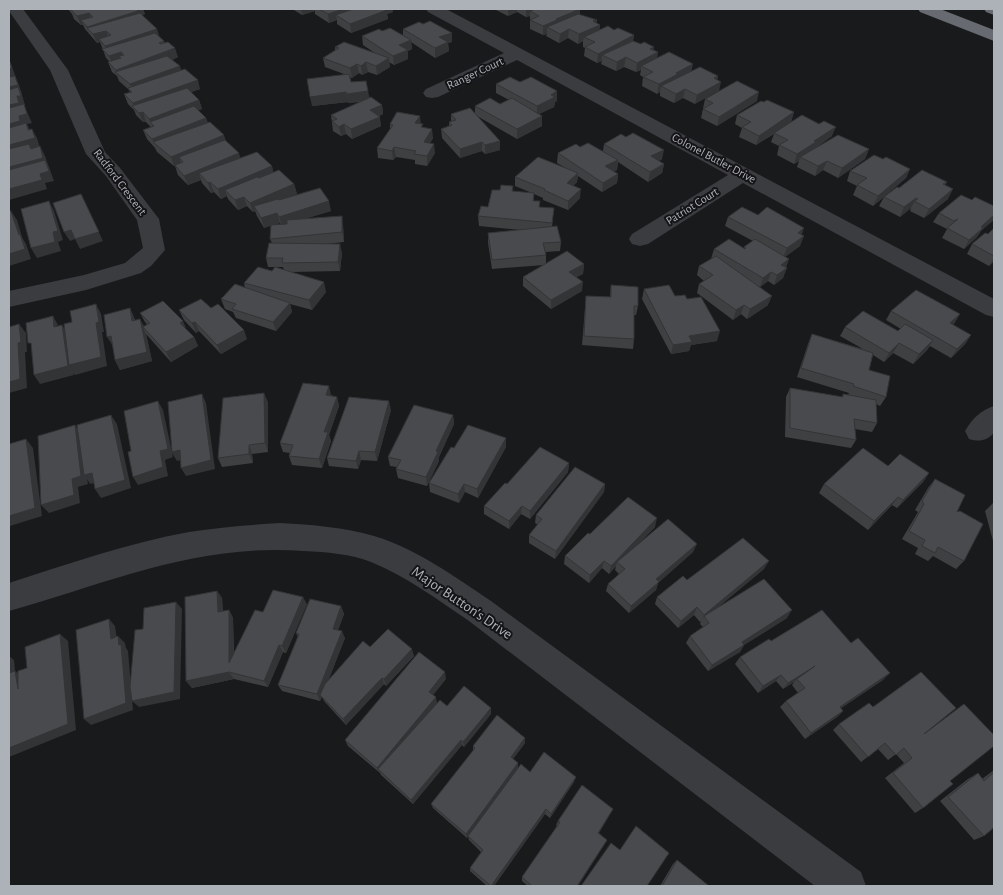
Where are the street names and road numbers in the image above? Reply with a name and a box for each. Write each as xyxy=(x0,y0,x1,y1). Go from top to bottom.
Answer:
street label: Ranger Court xyxy=(445,55,505,91)
street label: Colonel Butler Drive xyxy=(670,131,758,185)
street label: Radford Crescent xyxy=(91,147,149,217)
street label: Patriot Court xyxy=(664,185,720,227)
street label: Major Button's Drive xyxy=(409,564,515,642)

